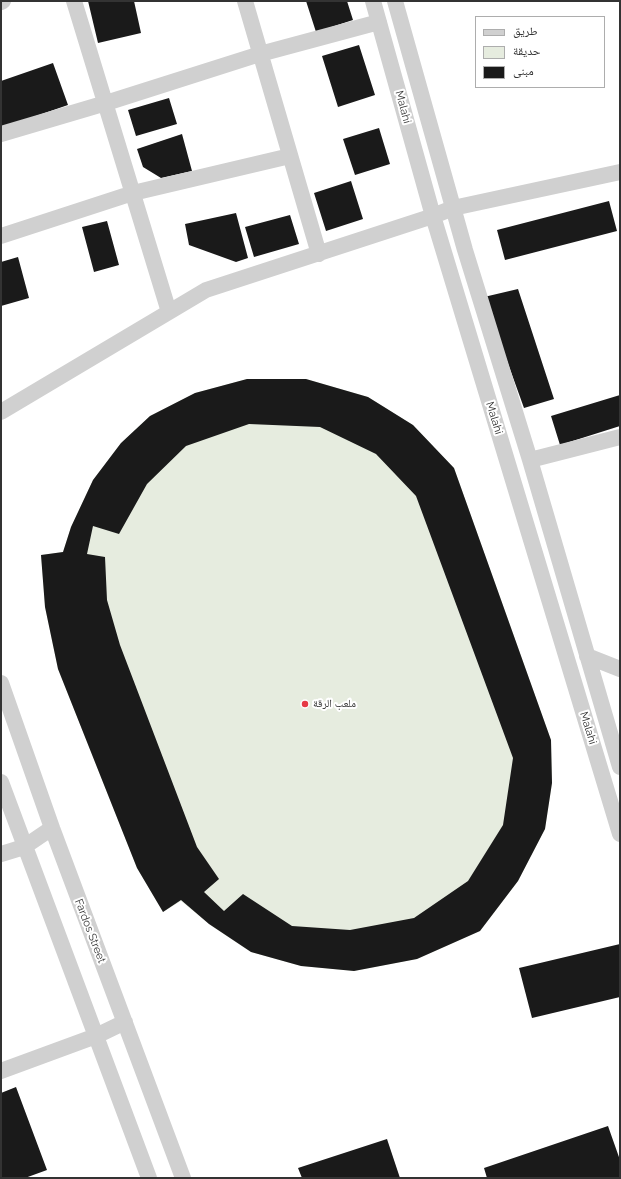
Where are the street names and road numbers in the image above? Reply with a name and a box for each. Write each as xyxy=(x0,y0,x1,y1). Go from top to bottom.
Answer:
street label: Malahi xyxy=(392,89,414,125)
street label: Malahi xyxy=(483,400,505,436)
street label: Malahi xyxy=(577,710,599,746)
street label: Fardos Street xyxy=(72,897,108,965)

